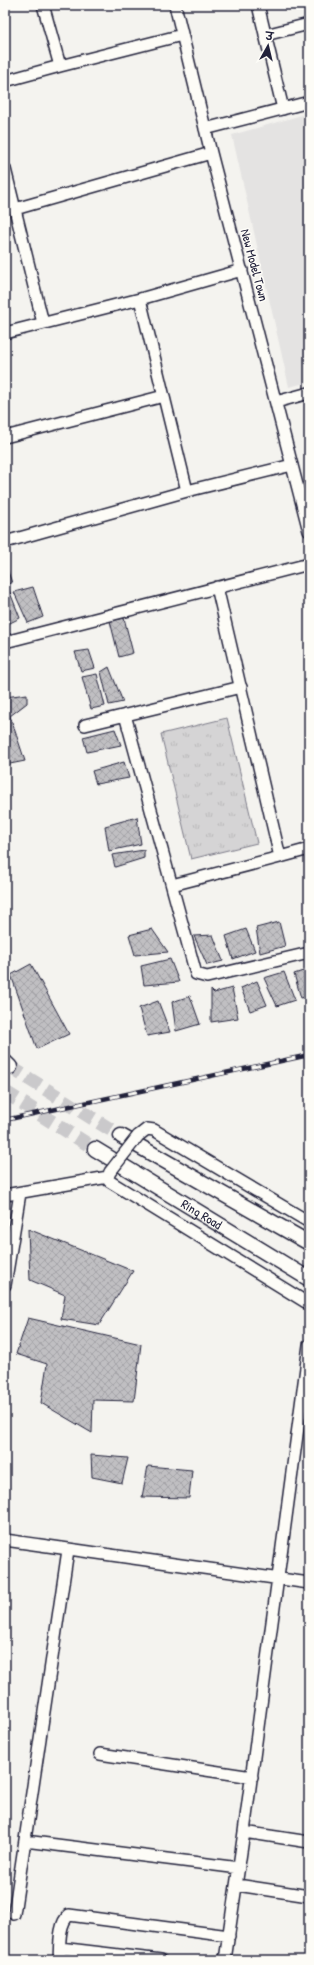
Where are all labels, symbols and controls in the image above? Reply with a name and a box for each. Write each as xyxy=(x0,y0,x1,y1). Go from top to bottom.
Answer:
north arrow xyxy=(248,26,288,66)
text: उ xyxy=(264,29,276,44)
street label: New Model Town xyxy=(237,227,273,303)
street label: Ring Road xyxy=(178,1195,226,1233)

